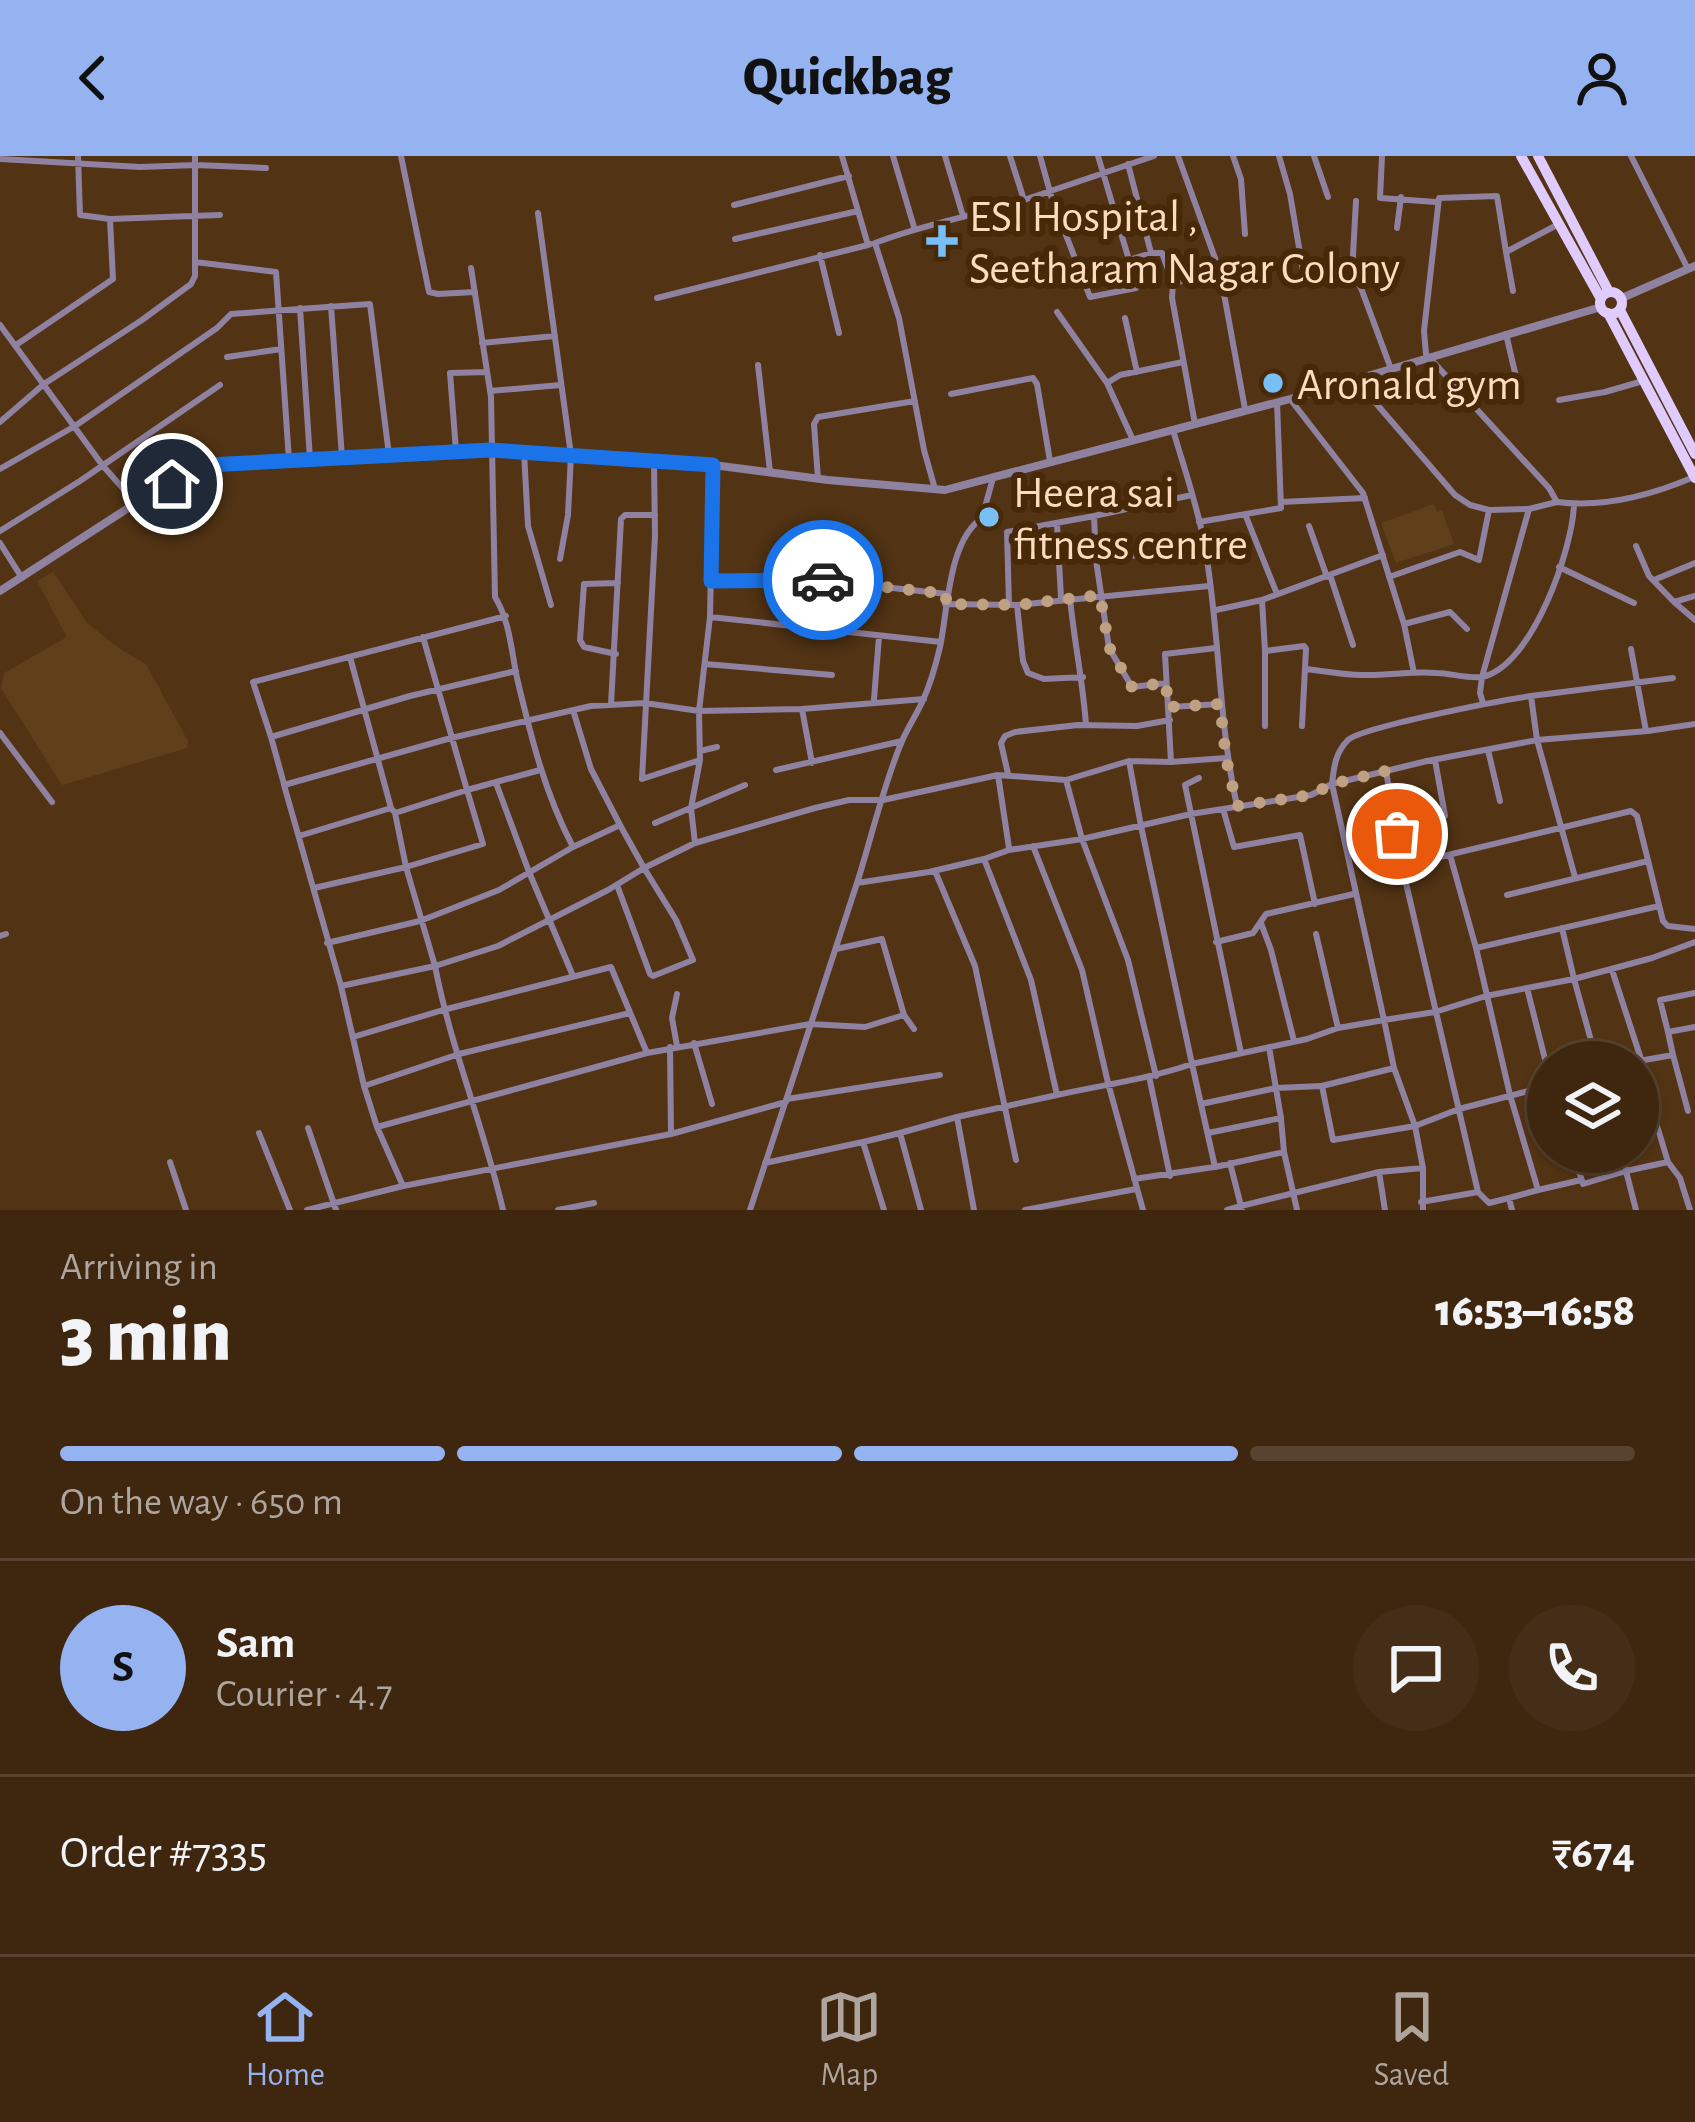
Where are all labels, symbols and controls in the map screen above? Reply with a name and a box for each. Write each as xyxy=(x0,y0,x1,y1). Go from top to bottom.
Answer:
icon: back xyxy=(60,45,126,111)
icon: person xyxy=(1569,45,1635,111)
text: Quickbag xyxy=(743,51,952,105)
place label: ESI Hospital , Seetharam Nagar Colony xyxy=(969,195,1400,292)
marker: ESI Hospital , Seetharam Nagar Colony xyxy=(926,225,958,257)
place label: Aronald gym xyxy=(1297,363,1522,408)
marker: Aronald gym xyxy=(1260,370,1286,396)
pin xyxy=(121,433,223,535)
icon: home xyxy=(139,451,205,517)
place label: Heera sai fitness centre xyxy=(1013,471,1248,568)
marker: Heera sai fitness centre xyxy=(976,504,1002,530)
courier xyxy=(763,520,883,640)
icon: car xyxy=(790,547,856,613)
pin xyxy=(1346,783,1448,885)
icon: bag xyxy=(1364,801,1430,867)
map controls xyxy=(1527,1041,1659,1173)
button: layers xyxy=(1527,1041,1659,1173)
text: Arriving in xyxy=(60,1248,218,1287)
text: 16:53–16:58 xyxy=(1435,1289,1635,1334)
text: 3 min xyxy=(60,1297,232,1375)
text: On the way · 650 m xyxy=(60,1483,343,1522)
button: chat xyxy=(1353,1605,1479,1731)
button: phone xyxy=(1509,1605,1635,1731)
text: Sam xyxy=(216,1621,295,1666)
text: S xyxy=(112,1645,134,1690)
text: Courier · 4.7 xyxy=(216,1675,393,1714)
text: Order #7335 xyxy=(60,1831,267,1876)
text: ₹674 xyxy=(1552,1831,1635,1876)
tab: Home xyxy=(246,1984,325,2096)
tab: Map xyxy=(816,1984,882,2096)
tab: Saved xyxy=(1374,1984,1449,2096)

